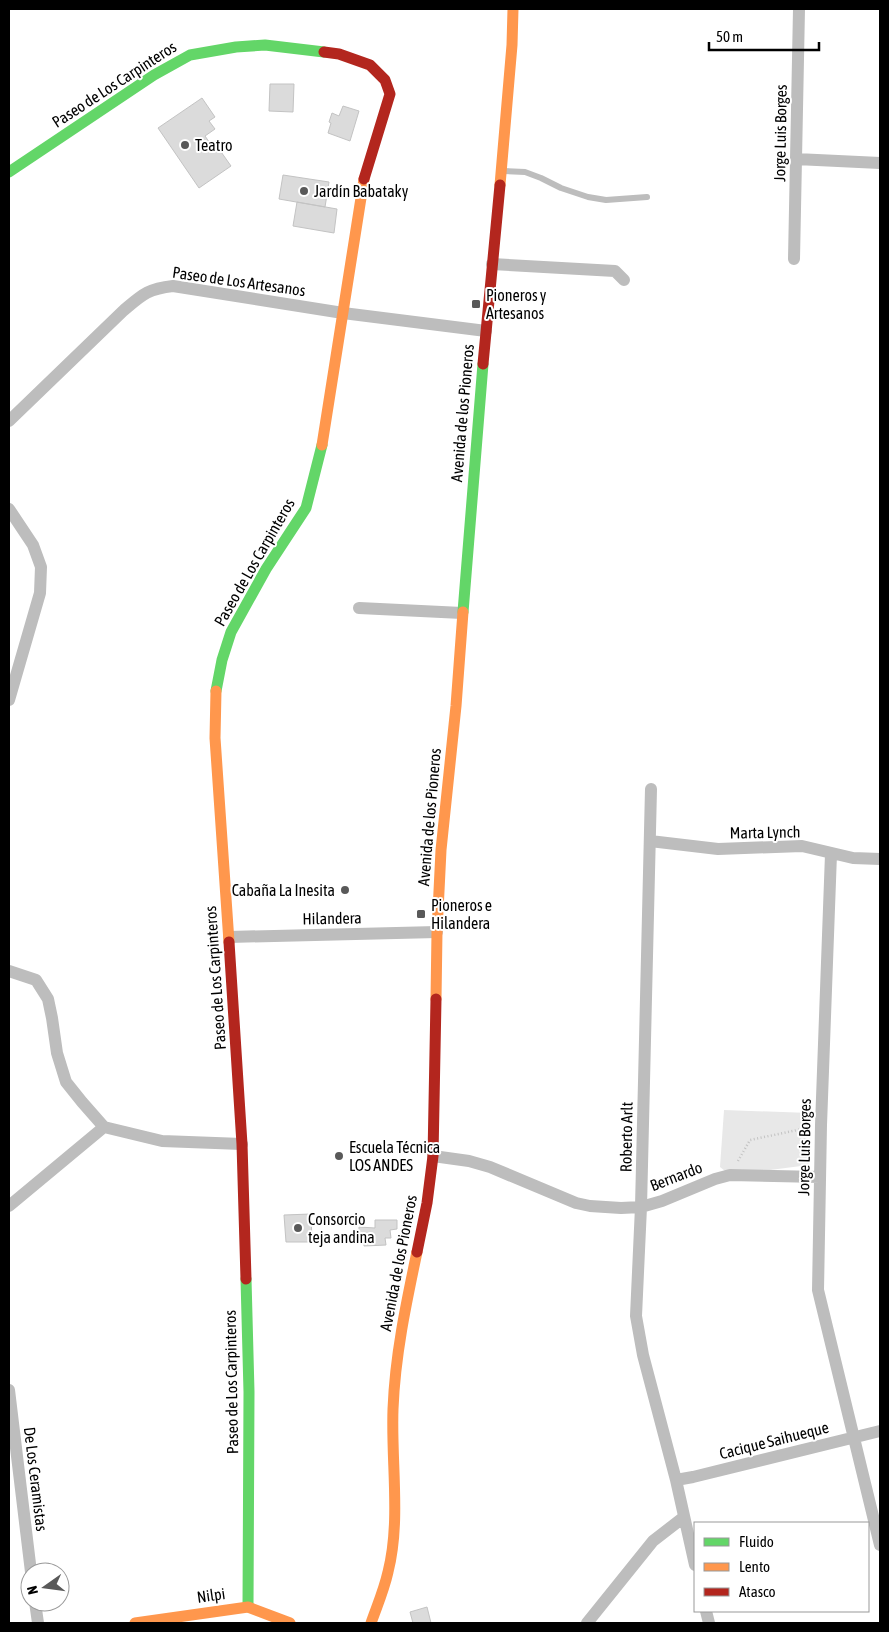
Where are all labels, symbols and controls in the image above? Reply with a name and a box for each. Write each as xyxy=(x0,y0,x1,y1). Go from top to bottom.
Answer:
scale bar xyxy=(709,20,819,52)
text: 50 m xyxy=(716,28,743,45)
street label: Paseo de Los Carpinteros xyxy=(49,37,180,132)
street label: Jorge Luis Borges xyxy=(770,84,791,182)
place label: Teatro xyxy=(195,136,233,154)
marker: Teatro xyxy=(179,139,191,151)
place label: Jardín Babataky xyxy=(314,182,409,201)
marker: Jardín Babataky xyxy=(298,185,310,197)
street label: Paseo de Los Artesanos xyxy=(171,263,307,299)
place label: Pioneros y Artesanos xyxy=(486,286,547,322)
marker: Pioneros y Artesanos xyxy=(470,298,482,310)
street label: Avenida de los Pioneros xyxy=(447,343,477,483)
street label: Paseo de Los Carpinteros xyxy=(210,495,299,629)
street label: Avenida de los Pioneros xyxy=(414,747,444,887)
street label: Marta Lynch xyxy=(729,822,801,843)
place label: Cabaña La Inesita xyxy=(232,881,335,899)
marker: Cabaña La Inesita xyxy=(339,884,351,896)
place label: Pioneros e Hilandera xyxy=(431,896,492,932)
street label: Paseo de Los Carpinteros xyxy=(201,905,230,1050)
street label: Hilandera xyxy=(302,908,362,928)
marker: Pioneros e Hilandera xyxy=(415,908,427,920)
street label: Jorge Luis Borges xyxy=(794,1098,815,1196)
street label: Roberto Arlt xyxy=(616,1101,636,1172)
place label: Escuela Técnica LOS ANDES xyxy=(349,1138,440,1174)
marker: Escuela Técnica LOS ANDES xyxy=(333,1150,345,1162)
street label: Bernardo xyxy=(647,1158,705,1194)
street label: Avenida de los Pioneros xyxy=(376,1193,420,1333)
place label: Consorcio teja andina xyxy=(308,1210,375,1247)
marker: Consorcio teja andina xyxy=(292,1222,304,1234)
street label: Paseo de Los Carpinteros xyxy=(221,1309,242,1454)
street label: Cacique Saihueque xyxy=(717,1418,831,1463)
street label: De Los Ceramistas xyxy=(21,1426,51,1532)
legend xyxy=(694,1522,869,1612)
text: Fluido xyxy=(739,1533,774,1550)
text: Lento xyxy=(739,1558,770,1575)
north arrow xyxy=(20,1562,70,1612)
text: Atasco xyxy=(739,1583,776,1600)
text: N xyxy=(24,1584,41,1596)
street label: Nilpi xyxy=(196,1584,227,1607)

